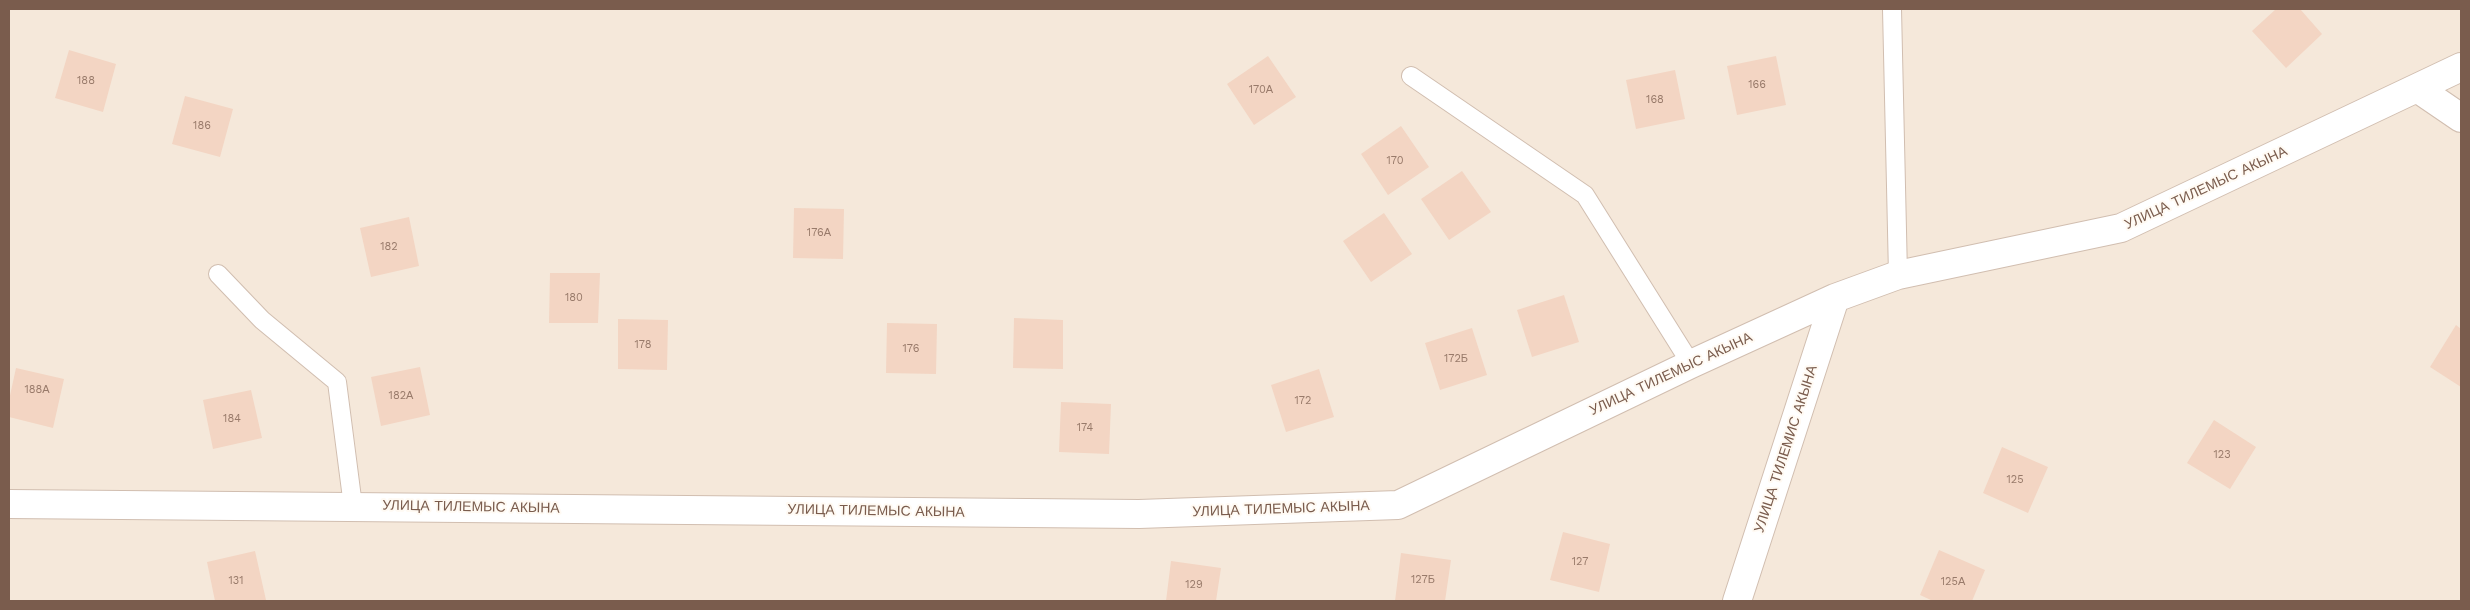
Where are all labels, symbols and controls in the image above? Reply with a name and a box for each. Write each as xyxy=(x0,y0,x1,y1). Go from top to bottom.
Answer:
house number: 188 xyxy=(77,74,95,88)
house number: 166 xyxy=(1748,78,1766,92)
house number: 170А xyxy=(1249,83,1273,97)
house number: 168 xyxy=(1646,93,1664,107)
house number: 186 xyxy=(193,119,211,133)
street label: УЛИЦА ТИЛЕМЫС АКЫНА xyxy=(2122,143,2290,233)
house number: 170 xyxy=(1386,154,1404,168)
house number: 176А xyxy=(807,226,831,240)
house number: 182 xyxy=(380,240,398,254)
house number: 180 xyxy=(565,291,583,305)
street label: УЛИЦА ТИЛЕМЫС АКЫНА xyxy=(1587,329,1755,419)
house number: 178 xyxy=(634,338,652,352)
house number: 176 xyxy=(903,342,919,356)
house number: 172Б xyxy=(1444,352,1468,366)
street label: УЛИЦА ТИЛЕМИС АКЫНА xyxy=(1751,363,1821,535)
house number: 188А xyxy=(24,383,50,397)
house number: 182А xyxy=(389,389,413,403)
house number: 172 xyxy=(1295,394,1311,408)
house number: 184 xyxy=(223,412,241,426)
house number: 174 xyxy=(1077,421,1093,435)
house number: 123 xyxy=(2213,448,2231,462)
house number: 125 xyxy=(2006,473,2024,487)
street label: УЛИЦА ТИЛЕМЫС АКЫНА xyxy=(382,497,560,517)
street label: УЛИЦА ТИЛЕМЫС АКЫНА xyxy=(1192,498,1370,520)
street label: УЛИЦА ТИЛЕМЫС АКЫНА xyxy=(787,501,965,521)
house number: 127 xyxy=(1572,555,1588,569)
house number: 127Б xyxy=(1411,573,1435,587)
house number: 131 xyxy=(229,574,243,588)
house number: 125А xyxy=(1941,575,1965,589)
house number: 129 xyxy=(1185,578,1203,592)

